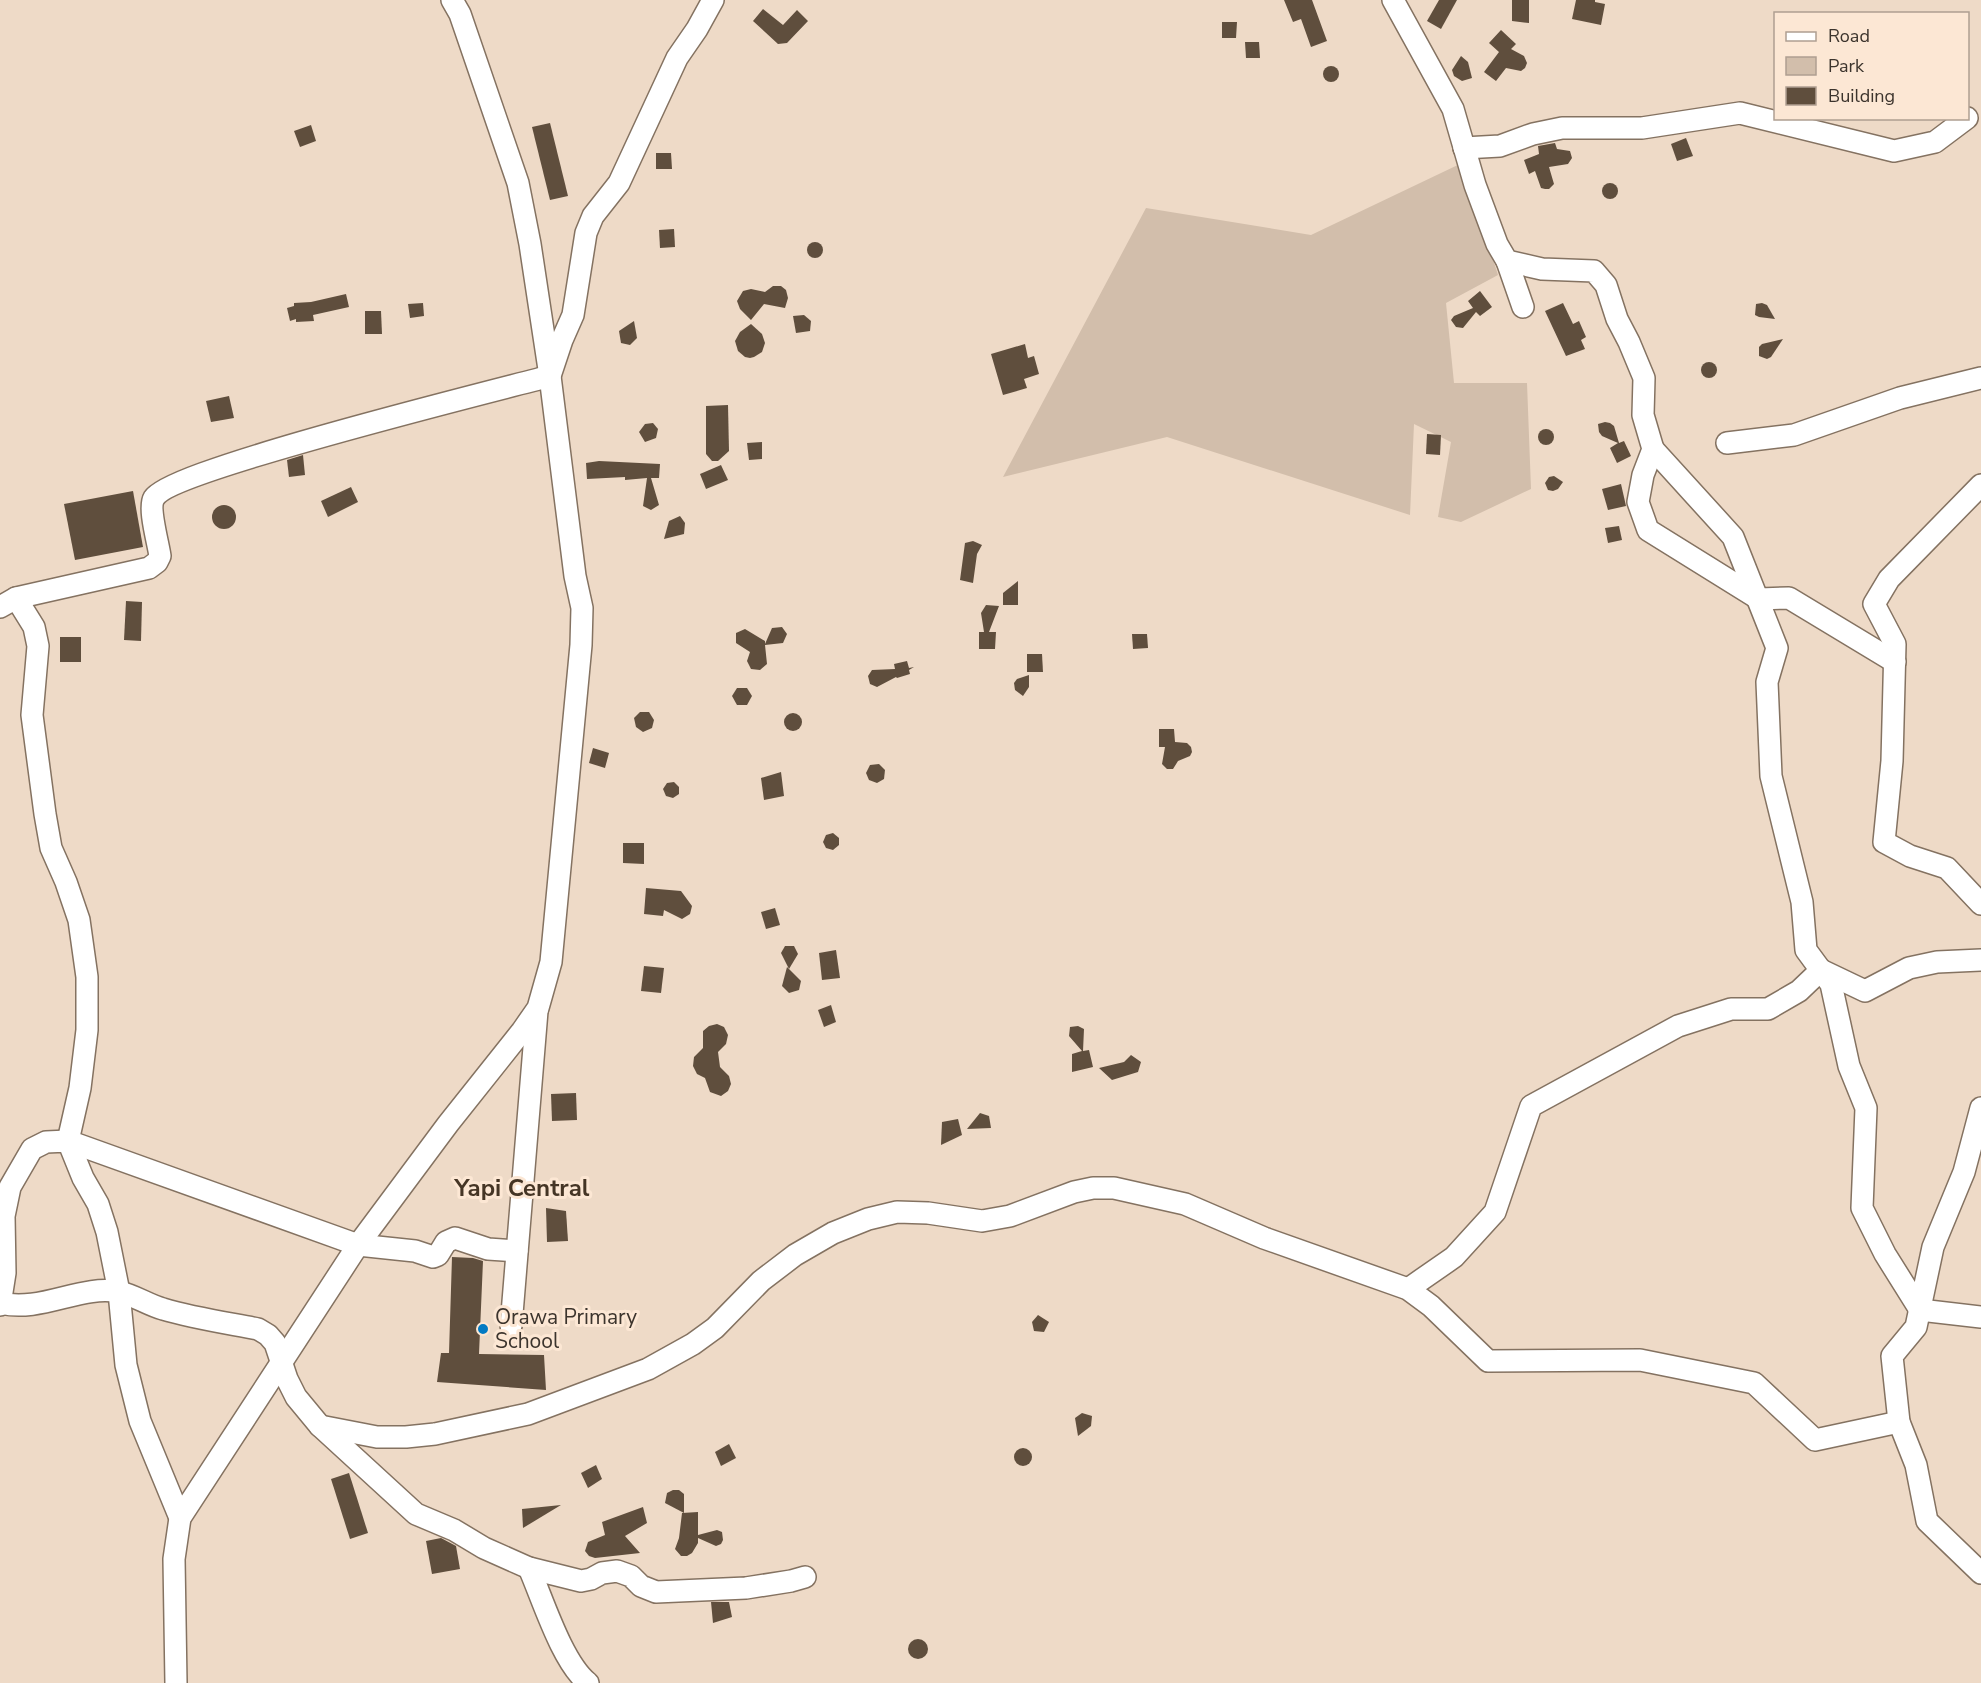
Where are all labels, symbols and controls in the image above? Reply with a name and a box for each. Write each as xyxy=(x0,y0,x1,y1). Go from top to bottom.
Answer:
legend xyxy=(1774,12,1969,120)
text: Road xyxy=(1828,24,1870,48)
text: Park xyxy=(1828,54,1865,78)
text: Building xyxy=(1828,84,1895,108)
district label: Yapi Central xyxy=(454,1172,590,1204)
place label: Orawa Primary School xyxy=(495,1303,637,1355)
marker: Orawa Primary School xyxy=(476,1322,490,1336)

